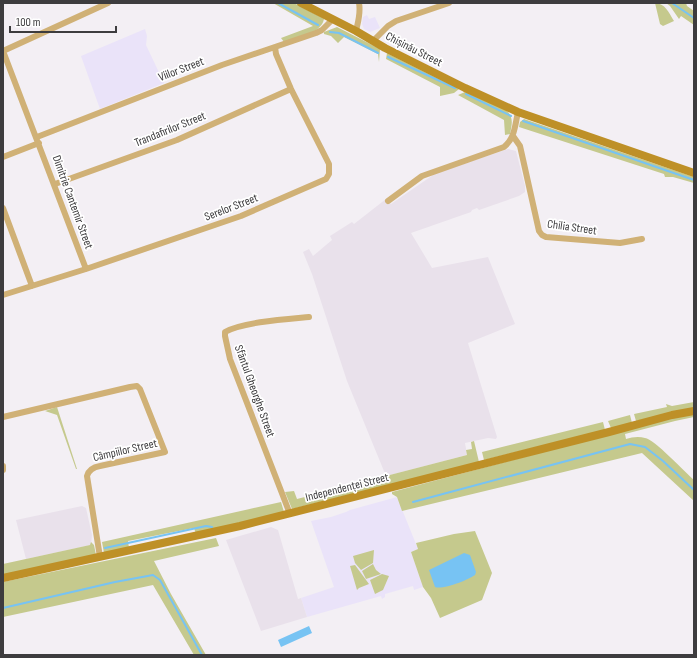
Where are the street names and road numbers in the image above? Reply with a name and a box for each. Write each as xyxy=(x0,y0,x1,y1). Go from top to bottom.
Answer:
street label: Chișinău Street xyxy=(383,29,445,70)
street label: Viilor Street xyxy=(156,54,206,85)
street label: Trandafirilor Street xyxy=(132,108,208,151)
street label: Dimitrie Cantemir Street xyxy=(49,153,97,251)
street label: Serelor Street xyxy=(202,190,260,224)
street label: Chilia Street xyxy=(546,217,598,238)
street label: Sfântul Gheorghe Street xyxy=(231,343,278,440)
street label: Câmpiilor Street xyxy=(92,436,159,465)
street label: Independenței Street xyxy=(304,470,391,505)

